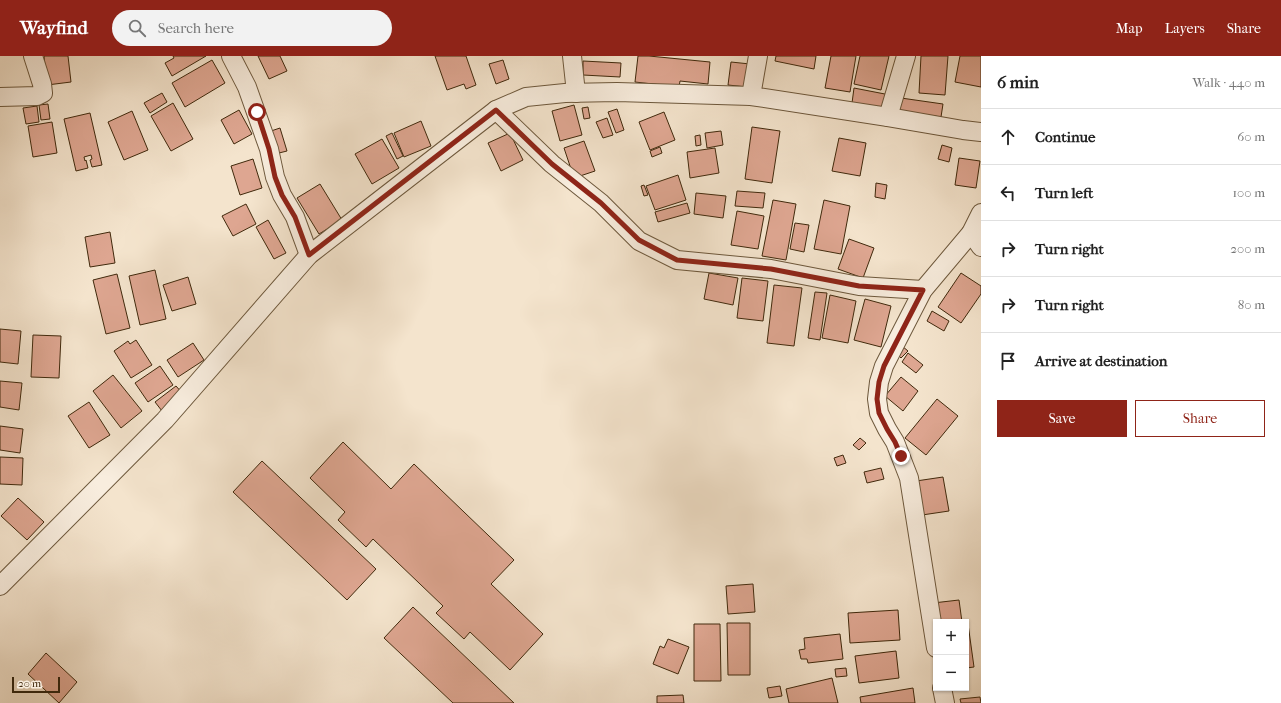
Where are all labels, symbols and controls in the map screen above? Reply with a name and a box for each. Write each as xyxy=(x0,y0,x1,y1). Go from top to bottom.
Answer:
search box xyxy=(112,10,392,46)
text: Wayfind xyxy=(20,17,88,39)
icon: search xyxy=(126,17,148,39)
text: Search here xyxy=(158,19,234,37)
text: Map xyxy=(1116,20,1143,37)
text: Layers xyxy=(1165,20,1205,37)
text: Share xyxy=(1227,20,1261,37)
text: 6 min xyxy=(997,72,1039,92)
text: Walk · 440 m xyxy=(1192,75,1265,90)
route start xyxy=(248,103,266,121)
icon: ahead xyxy=(997,126,1019,148)
text: Continue xyxy=(1035,128,1095,146)
text: 60 m xyxy=(1237,129,1265,144)
icon: left xyxy=(997,182,1019,204)
text: Turn left xyxy=(1035,184,1093,202)
text: 100 m xyxy=(1232,185,1265,200)
icon: right xyxy=(997,238,1019,260)
text: Turn right xyxy=(1035,240,1104,258)
text: 200 m xyxy=(1230,241,1265,256)
icon: right xyxy=(997,294,1019,316)
text: Turn right xyxy=(1035,296,1104,314)
text: 80 m xyxy=(1238,297,1265,312)
icon: arrive xyxy=(997,350,1019,372)
text: Arrive at destination xyxy=(1035,352,1167,370)
button: Save xyxy=(997,400,1127,437)
button: Share xyxy=(1135,400,1265,437)
route end xyxy=(892,447,910,465)
map controls xyxy=(933,619,969,691)
button: + xyxy=(933,619,969,655)
button: − xyxy=(933,655,969,691)
scale bar xyxy=(12,675,60,694)
text: 20 m xyxy=(18,677,41,690)

